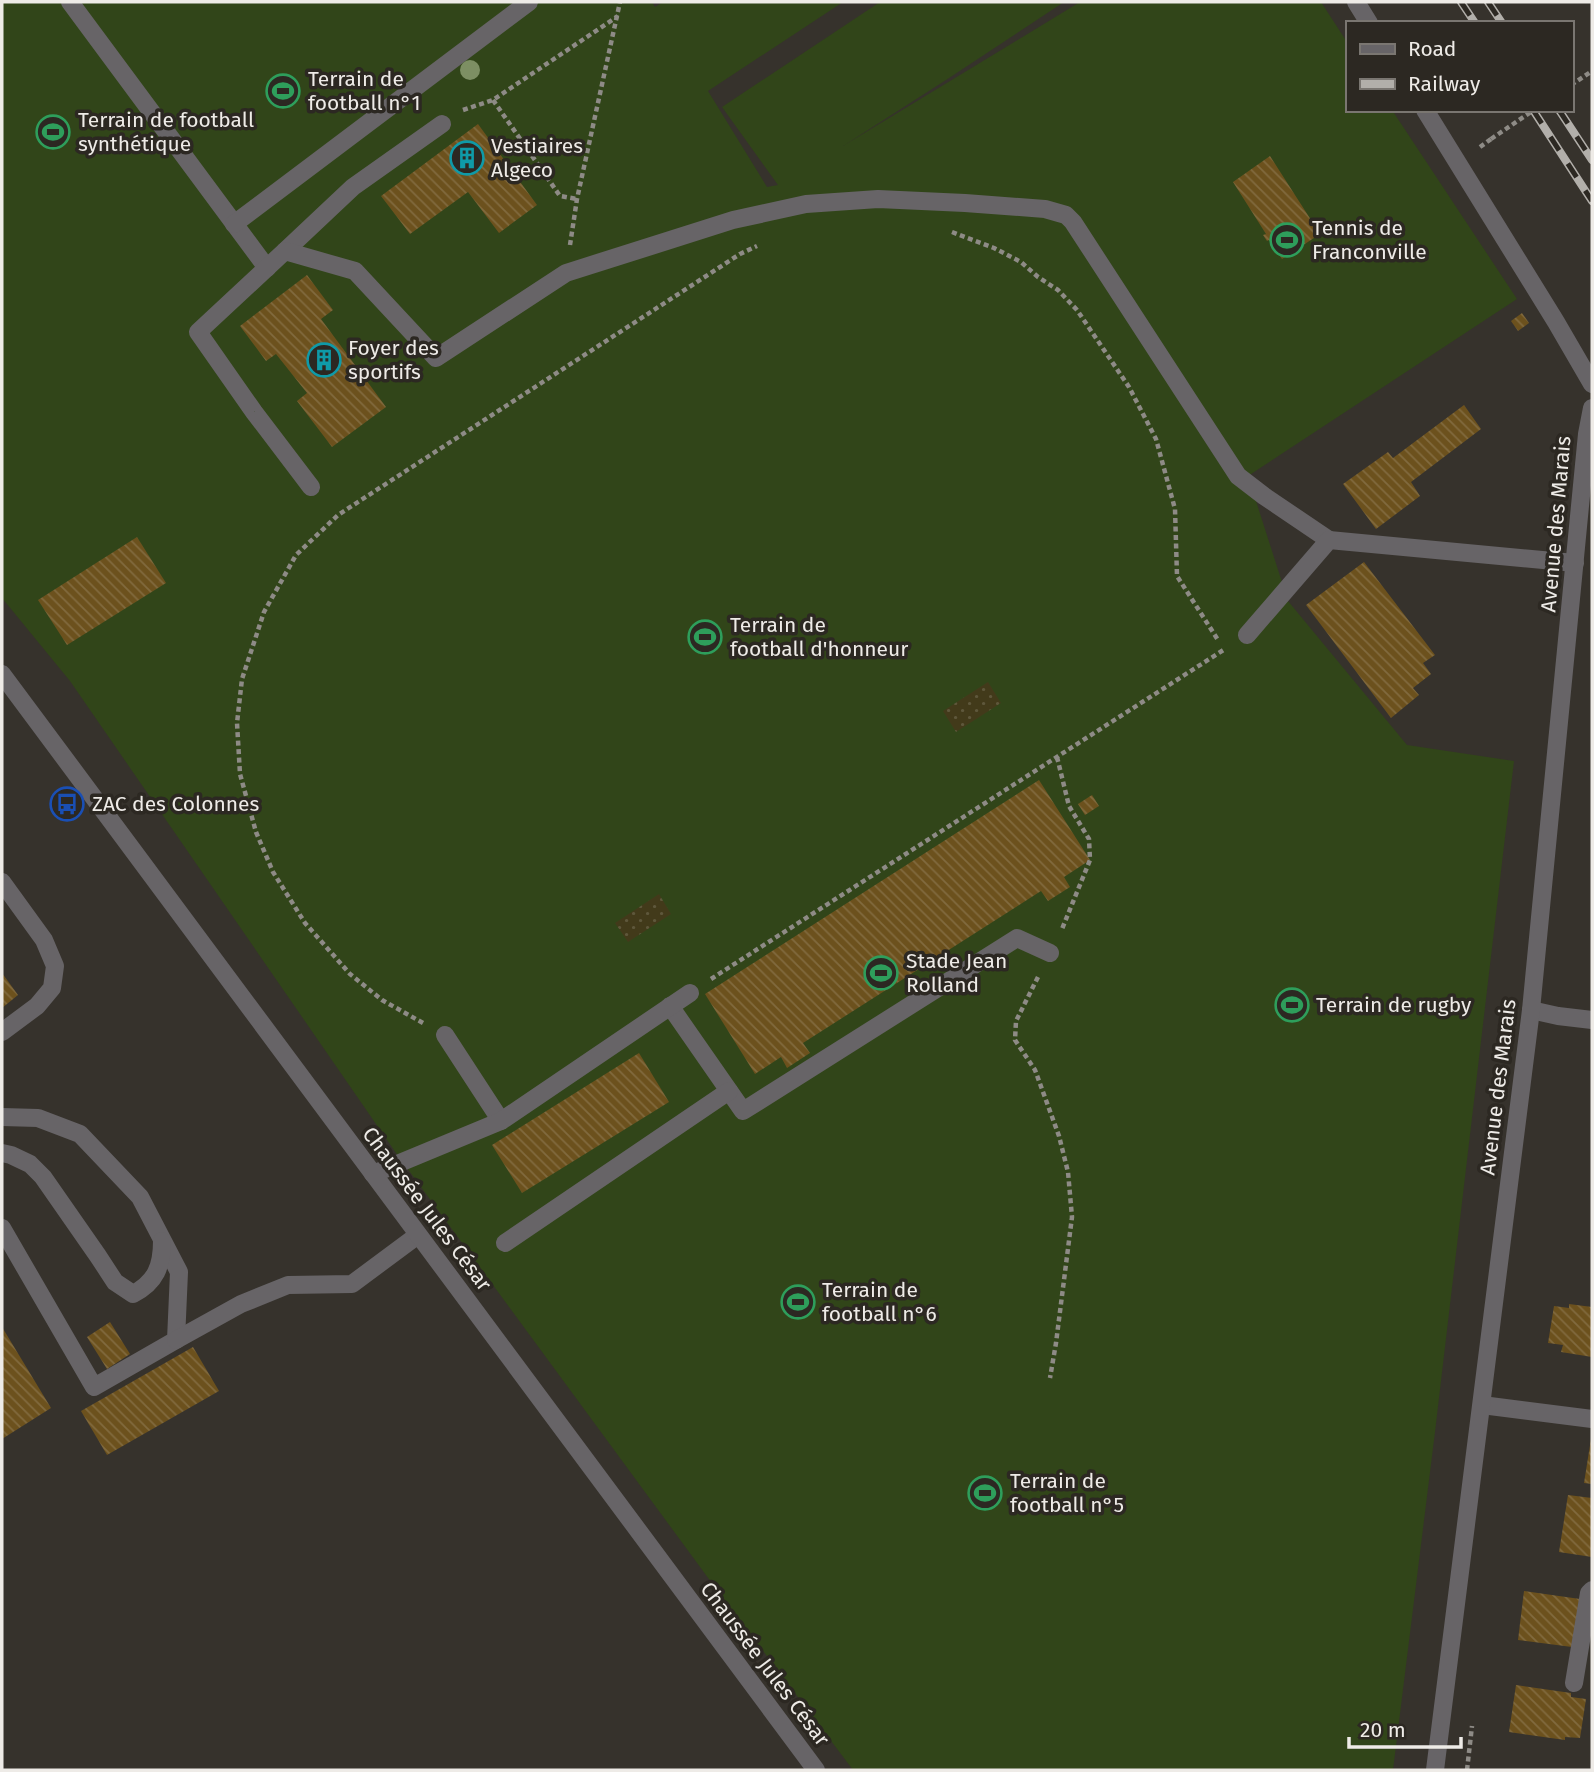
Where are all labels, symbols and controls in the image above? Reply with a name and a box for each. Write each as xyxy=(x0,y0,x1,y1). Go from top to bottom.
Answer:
legend xyxy=(1346,21,1573,112)
text: Road xyxy=(1408,36,1456,62)
place label: Terrain de football n°1 xyxy=(308,66,421,116)
text: Railway xyxy=(1408,71,1481,97)
sports icon: Terrain de football n°1 xyxy=(264,72,302,110)
place label: Terrain de football synthétique xyxy=(78,107,254,157)
sports icon: Terrain de football synthétique xyxy=(34,113,72,151)
place label: Vestiaires Algeco xyxy=(491,133,583,183)
building icon: Vestiaires Algeco xyxy=(448,139,486,177)
place label: Tennis de Franconville xyxy=(1312,215,1427,265)
sports icon: Tennis de Franconville xyxy=(1268,221,1306,259)
place label: Foyer des sportifs xyxy=(348,335,439,385)
building icon: Foyer des sportifs xyxy=(305,341,343,379)
street label: Avenue des Marais xyxy=(1535,435,1577,613)
place label: Terrain de football d'honneur xyxy=(730,612,908,662)
sports icon: Terrain de football d'honneur xyxy=(686,618,724,656)
bus stop icon: ZAC des Colonnes xyxy=(48,785,86,823)
place label: ZAC des Colonnes xyxy=(92,791,259,817)
place label: Stade Jean Rolland xyxy=(906,948,1007,998)
sports icon: Stade Jean Rolland xyxy=(862,954,900,992)
sports icon: Terrain de rugby xyxy=(1273,986,1311,1024)
place label: Terrain de rugby xyxy=(1316,992,1472,1018)
street label: Avenue des Marais xyxy=(1474,997,1522,1176)
street label: Chaussée Jules César xyxy=(357,1122,497,1296)
place label: Terrain de football n°6 xyxy=(822,1277,937,1327)
sports icon: Terrain de football n°6 xyxy=(779,1283,817,1321)
place label: Terrain de football n°5 xyxy=(1010,1468,1124,1518)
sports icon: Terrain de football n°5 xyxy=(966,1474,1004,1512)
street label: Chaussée Jules César xyxy=(695,1577,835,1751)
scale bar xyxy=(1349,1706,1461,1750)
text: 20 m xyxy=(1360,1717,1406,1743)

